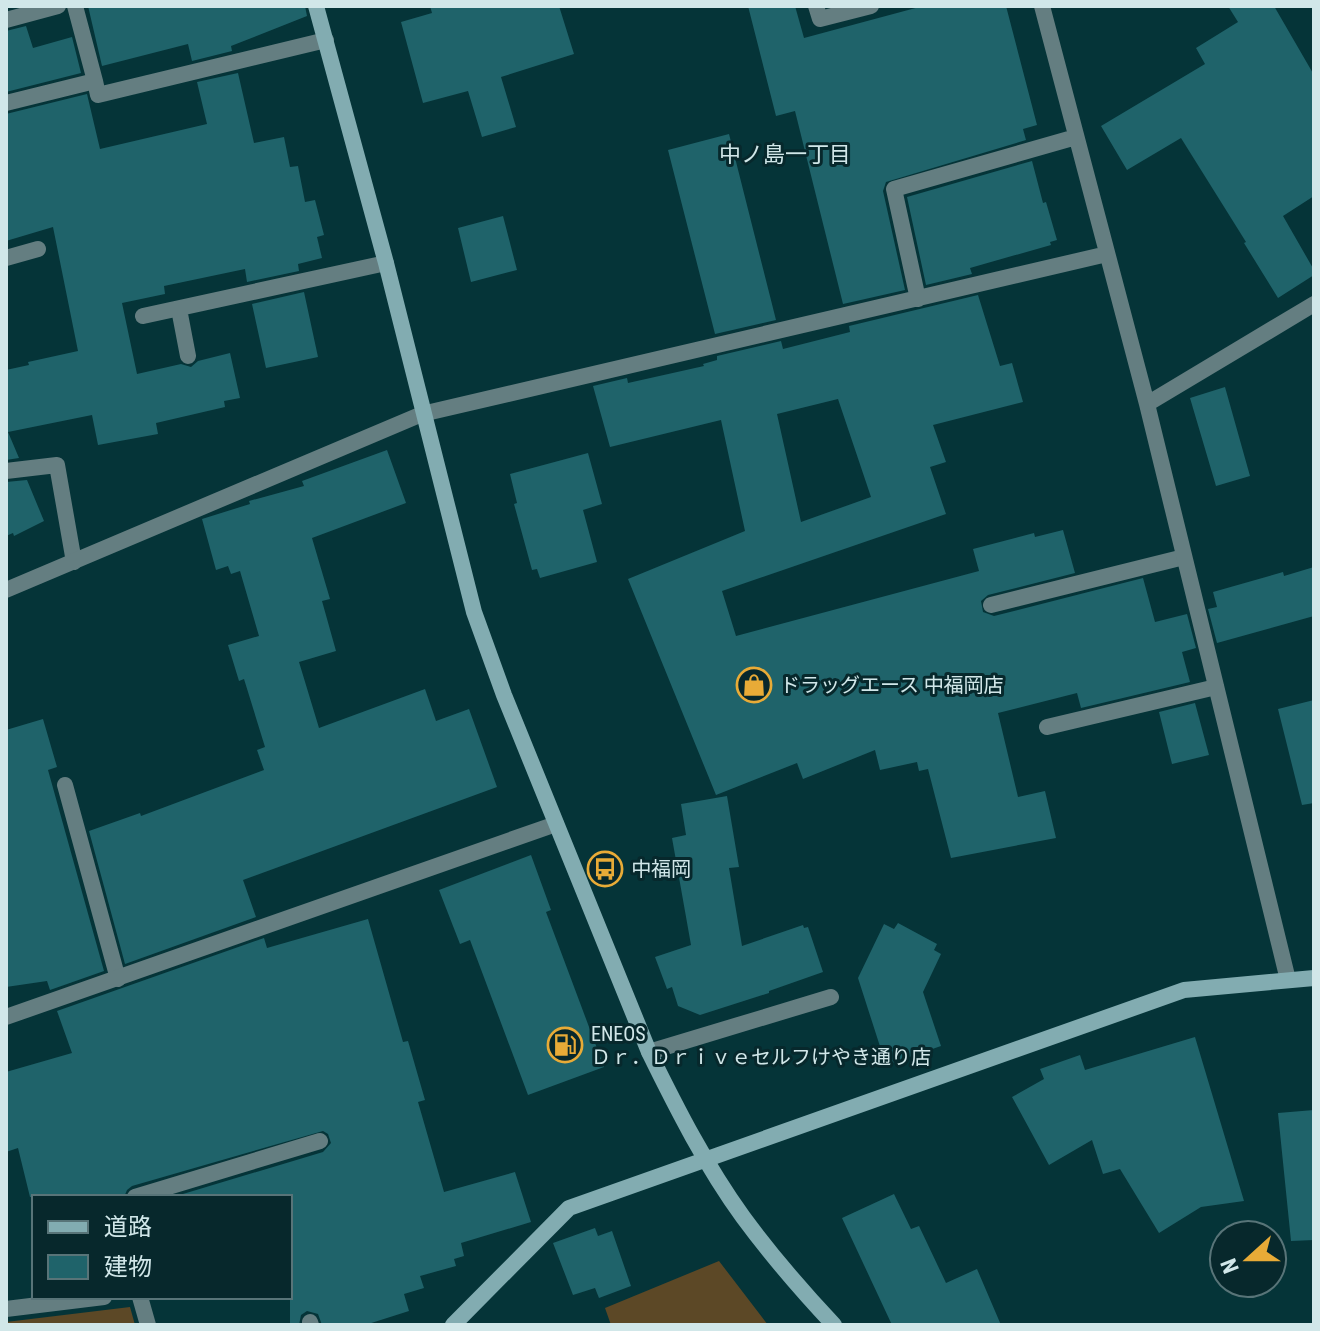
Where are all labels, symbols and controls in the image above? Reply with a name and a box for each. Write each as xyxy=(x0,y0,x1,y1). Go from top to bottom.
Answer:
district label: 中ノ島一丁目 xyxy=(719,142,851,167)
shop icon: ドラッグエース 中福岡店 xyxy=(735,666,773,704)
place label: ドラッグエース 中福岡店 xyxy=(780,673,1004,697)
bus stop icon: 中福岡 xyxy=(586,850,624,888)
place label: 中福岡 xyxy=(631,857,691,881)
place label: ENEOS Ｄｒ．Ｄｒｉｖｅセルフけやき通り店 xyxy=(591,1022,931,1069)
fuel station icon: ENEOS Ｄｒ．Ｄｒｉｖｅセルフけやき通り店 xyxy=(546,1026,584,1064)
legend xyxy=(32,1195,292,1299)
text: 道路 xyxy=(104,1213,152,1241)
north arrow xyxy=(1208,1219,1288,1299)
text: 建物 xyxy=(104,1253,152,1281)
text: N xyxy=(1216,1255,1244,1277)

